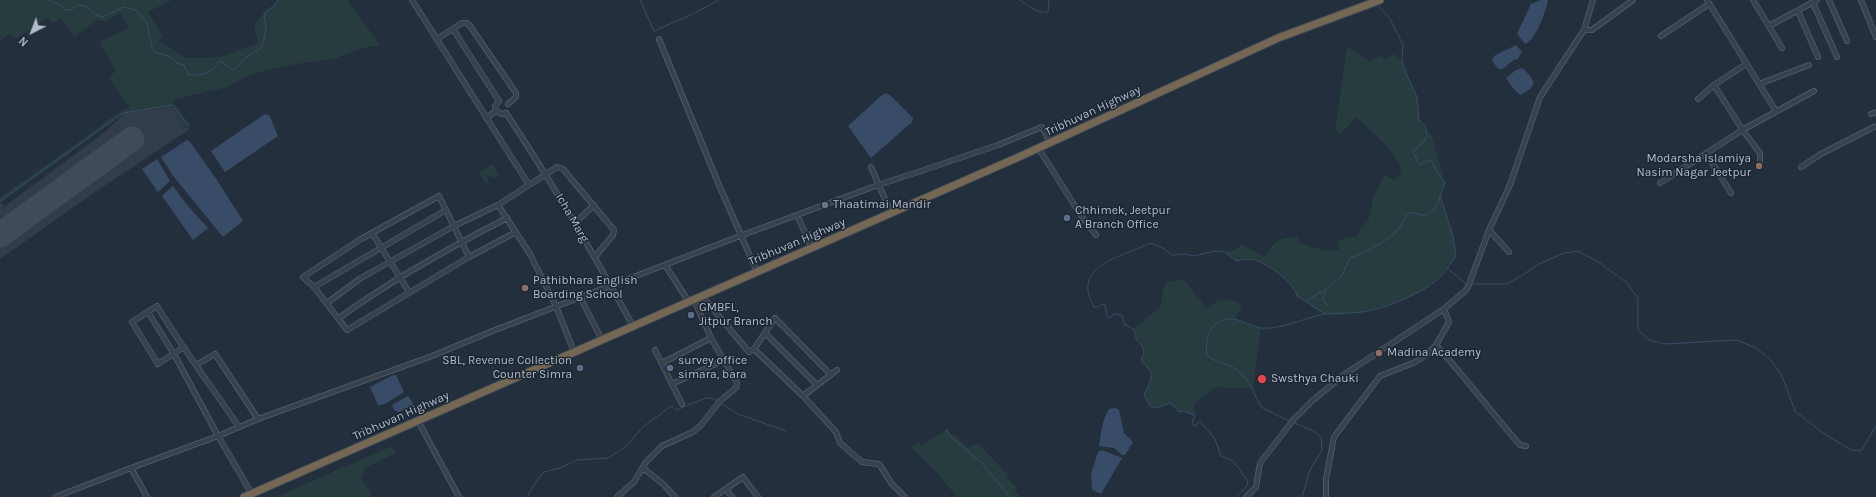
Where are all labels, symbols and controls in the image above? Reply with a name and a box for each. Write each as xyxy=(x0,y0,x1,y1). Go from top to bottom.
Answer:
north arrow xyxy=(12,12,52,52)
text: N xyxy=(16,34,31,49)
street label: Tribhuvan Highway xyxy=(1043,83,1143,139)
place label: Modarsha Islamiya Nasim Nagar Jeetpur xyxy=(1637,152,1751,180)
marker: Modarsha Islamiya Nasim Nagar Jeetpur xyxy=(1754,161,1764,171)
street label: Icha Marg xyxy=(552,191,592,245)
place label: Thaatimai Mandir xyxy=(833,198,931,212)
marker: Thaatimai Mandir xyxy=(820,200,830,210)
place label: Chhimek, Jeetpur A Branch Office xyxy=(1075,204,1170,232)
marker: Chhimek, Jeetpur A Branch Office xyxy=(1062,213,1072,223)
street label: Tribhuvan Highway xyxy=(746,215,848,269)
place label: Pathibhara English Boarding School xyxy=(533,274,638,302)
marker: Pathibhara English Boarding School xyxy=(520,283,530,293)
place label: GMBFL, Jitpur Branch xyxy=(699,301,772,329)
marker: GMBFL, Jitpur Branch xyxy=(686,310,696,320)
place label: Madina Academy xyxy=(1387,346,1481,360)
marker: Madina Academy xyxy=(1374,348,1384,358)
place label: SBL, Revenue Collection Counter Simra xyxy=(442,354,572,382)
place label: survey office simara, bara xyxy=(678,354,747,382)
marker: SBL, Revenue Collection Counter Simra xyxy=(575,363,585,373)
marker: survey office simara, bara xyxy=(665,363,675,373)
place label: Swsthya Chauki xyxy=(1271,372,1359,386)
marker: Swsthya Chauki xyxy=(1256,373,1268,385)
street label: Tribhuvan Highway xyxy=(351,388,451,444)

